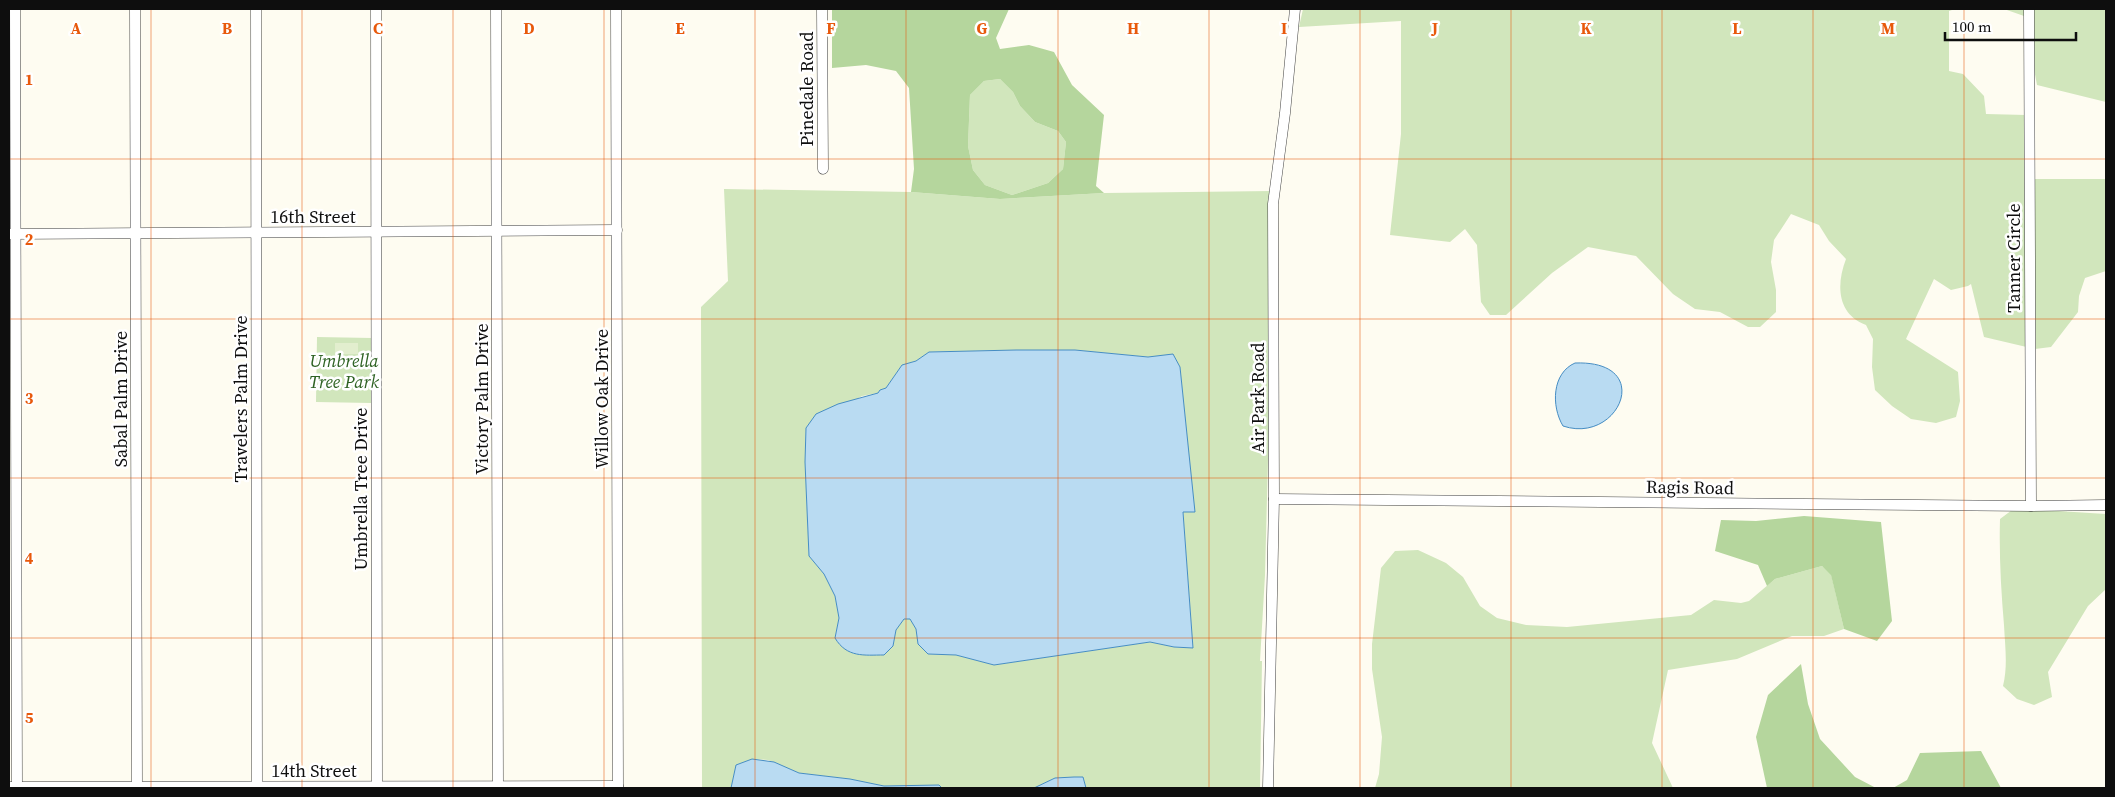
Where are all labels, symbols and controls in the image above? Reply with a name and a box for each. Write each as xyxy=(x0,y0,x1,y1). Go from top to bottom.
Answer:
scale bar xyxy=(1945,10,2076,42)
text: 100 m xyxy=(1952,16,1992,37)
text: A xyxy=(71,17,82,39)
text: B xyxy=(222,17,233,39)
text: C xyxy=(373,17,383,39)
text: D xyxy=(523,17,535,39)
text: E xyxy=(675,17,685,39)
text: F xyxy=(826,17,836,39)
text: G xyxy=(977,17,988,39)
text: H xyxy=(1127,17,1139,39)
text: I xyxy=(1281,17,1287,39)
text: J xyxy=(1431,17,1438,39)
text: K xyxy=(1580,17,1592,39)
text: L xyxy=(1732,17,1742,39)
text: M xyxy=(1881,17,1895,39)
street label: Pinedale Road xyxy=(794,32,819,146)
text: 1 xyxy=(25,68,33,90)
street label: Tanner Circle xyxy=(2001,203,2026,313)
street label: 16th Street xyxy=(270,204,356,229)
text: 2 xyxy=(25,228,34,250)
street label: Travelers Palm Drive xyxy=(228,315,253,483)
street label: Victory Palm Drive xyxy=(469,323,494,475)
street label: Willow Oak Drive xyxy=(589,329,614,469)
street label: Sabal Palm Drive xyxy=(108,331,133,467)
street label: Air Park Road xyxy=(1245,342,1270,454)
park label: Umbrella Tree Park xyxy=(309,348,379,394)
text: 3 xyxy=(25,387,34,409)
street label: Umbrella Tree Drive xyxy=(348,408,373,570)
street label: Ragis Road xyxy=(1646,474,1734,500)
text: 4 xyxy=(25,547,34,569)
text: 5 xyxy=(25,706,34,728)
street label: 14th Street xyxy=(271,758,357,783)

